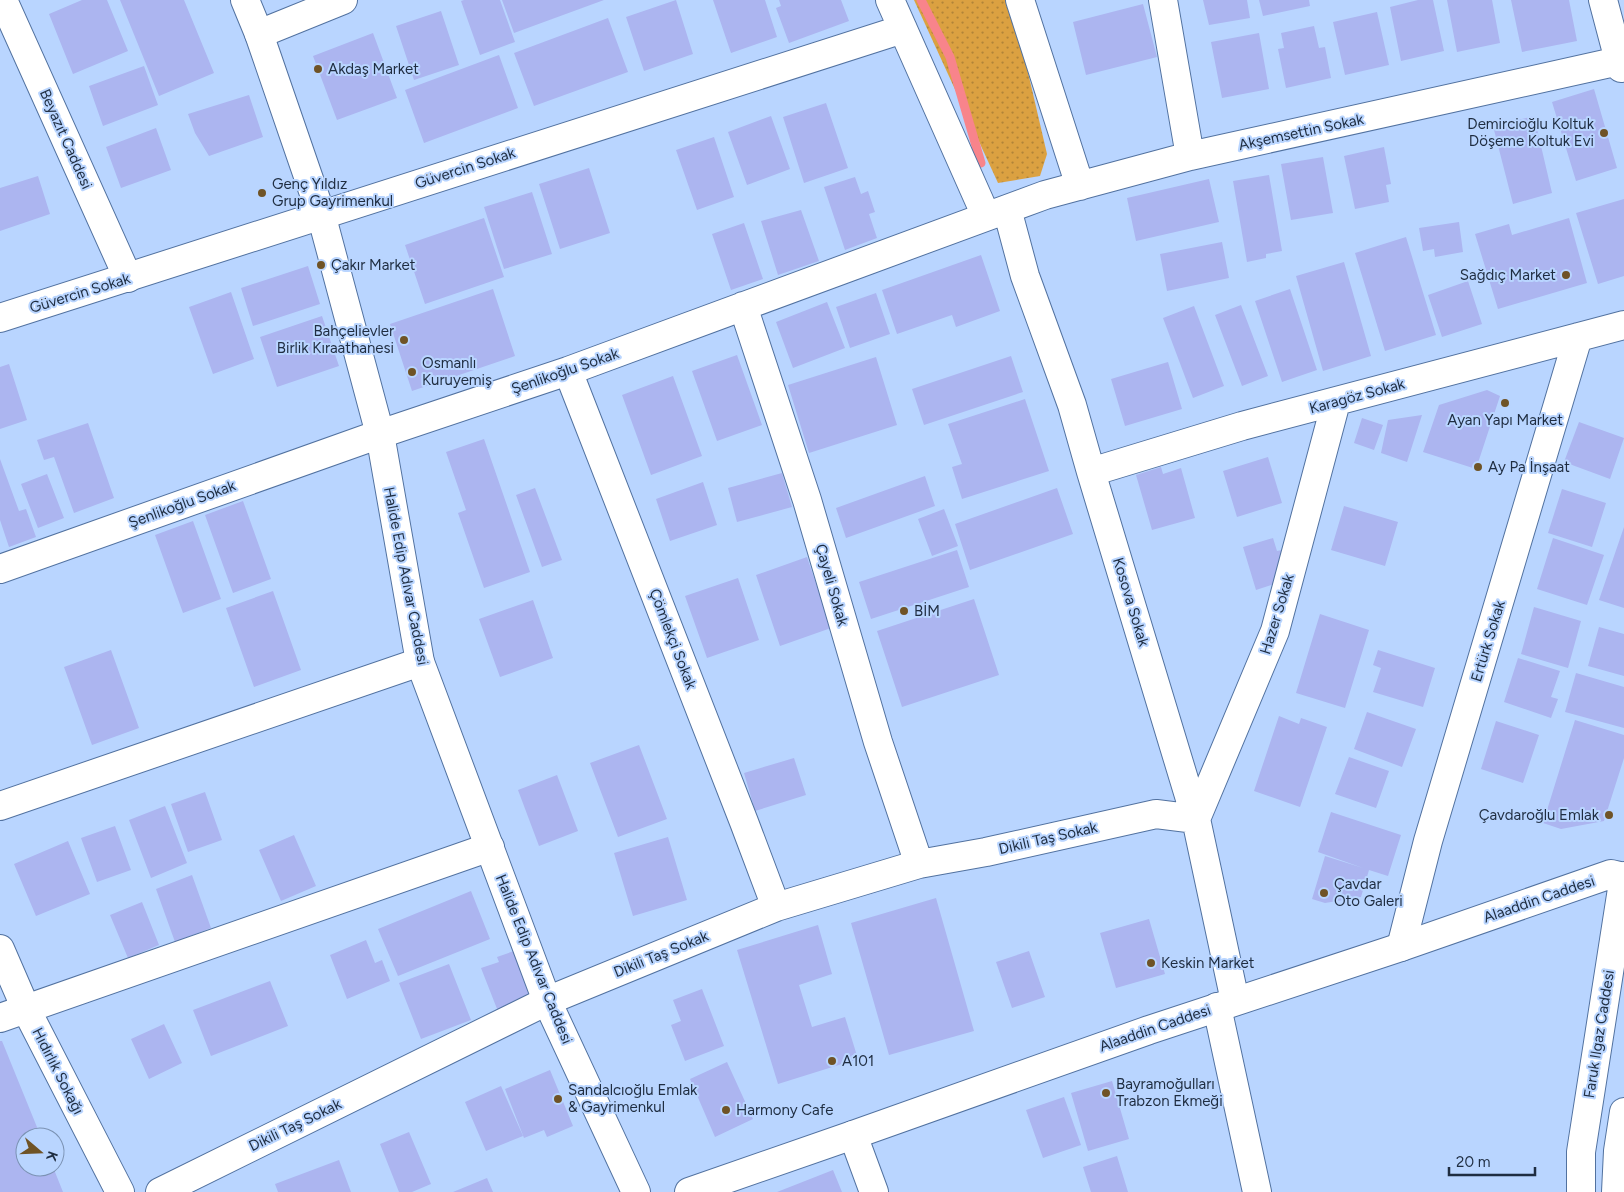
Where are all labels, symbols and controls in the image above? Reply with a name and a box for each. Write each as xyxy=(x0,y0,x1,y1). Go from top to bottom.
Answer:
place label: Akdaş Market xyxy=(328,60,419,78)
marker: Akdaş Market xyxy=(312,63,324,75)
street label: Beyazıt Caddesi xyxy=(36,86,96,192)
street label: Akşemsettin Sokak xyxy=(1237,110,1366,154)
place label: Demircioğlu Koltuk Döşeme Koltuk Evi xyxy=(1467,115,1595,150)
marker: Demircioğlu Koltuk Döşeme Koltuk Evi xyxy=(1598,127,1610,139)
street label: Güvercin Sokak xyxy=(413,143,518,193)
place label: Genç Yıldız Grup Gayrimenkul xyxy=(272,175,393,210)
marker: Genç Yıldız Grup Gayrimenkul xyxy=(256,187,268,199)
place label: Çakır Market xyxy=(331,256,416,274)
marker: Çakır Market xyxy=(315,259,327,271)
place label: Sağdıç Market xyxy=(1460,266,1556,284)
street label: Güvercin Sokak xyxy=(28,269,133,317)
marker: Sağdıç Market xyxy=(1560,269,1572,281)
place label: Bahçelievler Birlik Kıraathanesi xyxy=(277,322,394,357)
marker: Bahçelievler Birlik Kıraathanesi xyxy=(398,334,410,346)
street label: Şenlikoğlu Sokak xyxy=(509,344,622,398)
place label: Osmanlı Kuruyemiş xyxy=(422,354,492,389)
marker: Osmanlı Kuruyemiş xyxy=(406,366,418,378)
street label: Karagöz Sokak xyxy=(1307,374,1407,417)
marker: Ayan Yapı Market xyxy=(1499,397,1511,409)
place label: Ayan Yapı Market xyxy=(1447,411,1563,429)
place label: Ay Pa İnşaat xyxy=(1488,458,1570,476)
marker: Ay Pa İnşaat xyxy=(1472,461,1484,473)
street label: Şenlikoğlu Sokak xyxy=(126,476,239,532)
street label: Halide Edip Adıvar Caddesi xyxy=(380,485,432,667)
street label: Çayeli Sokak xyxy=(812,542,853,629)
street label: Kosova Sokak xyxy=(1109,555,1153,649)
street label: Hazer Sokak xyxy=(1256,571,1298,656)
street label: Çömlekçi Sokak xyxy=(646,586,701,692)
street label: Ertürk Sokak xyxy=(1467,598,1509,684)
place label: BİM xyxy=(914,602,940,620)
marker: BİM xyxy=(898,605,910,617)
place label: Çavdaroğlu Emlak xyxy=(1479,806,1600,824)
marker: Çavdaroğlu Emlak xyxy=(1603,809,1615,821)
street label: Dikili Taş Sokak xyxy=(997,818,1100,858)
street label: Halide Edip Adıvar Caddesi xyxy=(492,872,576,1046)
street label: Alaaddin Caddesi xyxy=(1481,872,1597,926)
place label: Çavdar Oto Galeri xyxy=(1334,875,1403,910)
marker: Çavdar Oto Galeri xyxy=(1318,887,1330,899)
street label: Dikili Taş Sokak xyxy=(611,927,712,981)
place label: Keskin Market xyxy=(1161,954,1255,972)
marker: Keskin Market xyxy=(1145,957,1157,969)
street label: Faruk Ilgaz Caddesi xyxy=(1580,969,1618,1099)
street label: Alaaddin Caddesi xyxy=(1097,1001,1213,1055)
street label: Hıdırlık Sokağı xyxy=(28,1025,88,1117)
place label: A101 xyxy=(842,1052,874,1070)
marker: A101 xyxy=(826,1055,838,1067)
place label: Bayramoğulları Trabzon Ekmeği xyxy=(1116,1075,1223,1110)
place label: Sandalcıoğlu Emlak & Gayrimenkul xyxy=(568,1081,698,1116)
marker: Bayramoğulları Trabzon Ekmeği xyxy=(1100,1087,1112,1099)
marker: Sandalcıoğlu Emlak & Gayrimenkul xyxy=(552,1093,564,1105)
street label: Dikili Taş Sokak xyxy=(246,1095,345,1155)
place label: Harmony Cafe xyxy=(736,1101,833,1119)
marker: Harmony Cafe xyxy=(720,1104,732,1116)
north arrow xyxy=(15,1127,65,1177)
scale bar xyxy=(1449,1144,1535,1176)
text: K xyxy=(42,1149,61,1164)
text: 20 m xyxy=(1456,1153,1490,1171)

